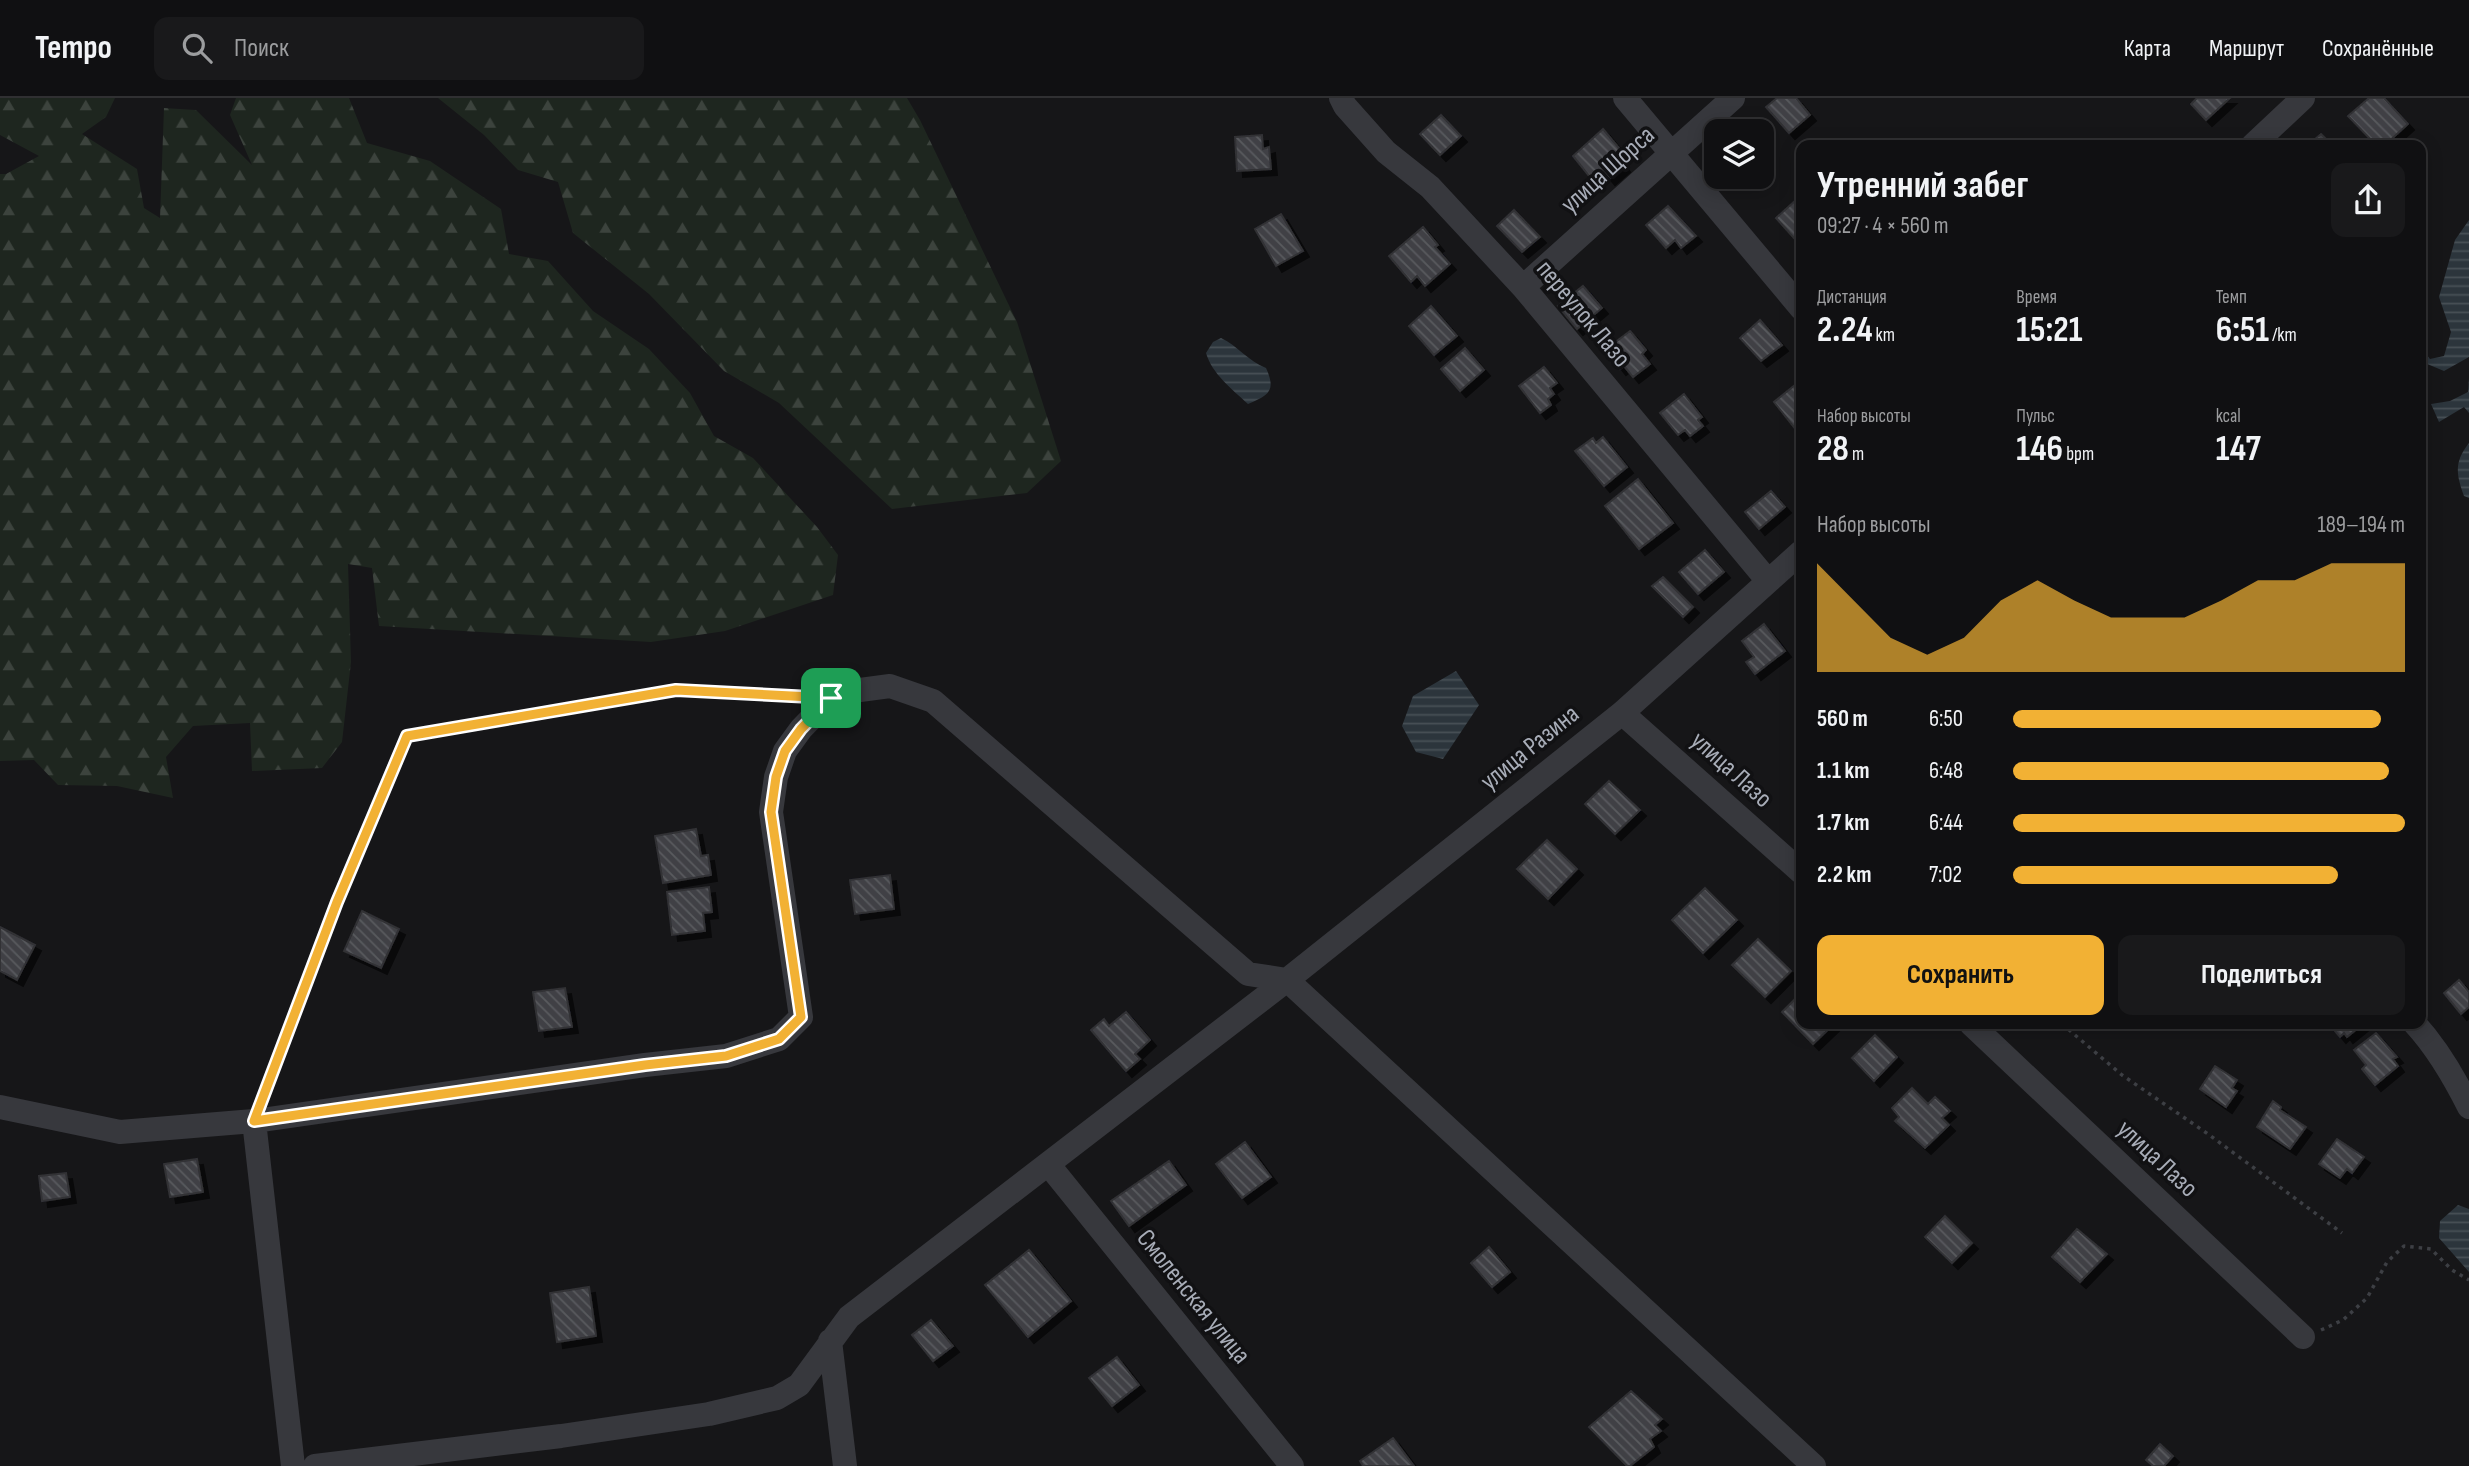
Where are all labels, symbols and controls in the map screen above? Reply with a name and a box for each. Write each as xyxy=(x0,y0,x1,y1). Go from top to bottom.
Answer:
search box xyxy=(154,17,644,80)
text: Tempo xyxy=(35,28,112,68)
icon: search xyxy=(178,29,216,67)
text: Поиск xyxy=(234,33,289,64)
text: Карта xyxy=(2124,34,2171,63)
text: Маршрут xyxy=(2209,34,2284,63)
text: Сохранённые xyxy=(2322,34,2434,63)
map controls xyxy=(1704,119,1774,189)
button: layers xyxy=(1704,119,1774,189)
street label: улица Щорса xyxy=(1555,120,1661,220)
text: Утренний забег xyxy=(1817,163,2028,208)
button: share xyxy=(2331,163,2405,237)
text: 09:27 · 4 × 560 m xyxy=(1817,212,1949,240)
street label: переулок Лазо xyxy=(1529,254,1637,374)
text: Дистанция xyxy=(1817,286,1887,309)
text: Время xyxy=(2016,286,2057,309)
text: Темп xyxy=(2216,286,2247,309)
text: 2.24 xyxy=(1817,309,1873,352)
text: 15:21 xyxy=(2016,309,2082,352)
text: 6:51 xyxy=(2216,309,2269,352)
text: km xyxy=(1873,324,1895,347)
text: /km xyxy=(2269,324,2297,347)
text: Набор высоты xyxy=(1817,405,1911,428)
text: Пульс xyxy=(2016,405,2055,428)
text: kcal xyxy=(2216,405,2241,428)
text: 28 xyxy=(1817,428,1849,471)
text: 146 xyxy=(2016,428,2063,471)
text: 147 xyxy=(2216,428,2261,471)
text: m xyxy=(1849,443,1864,466)
text: bpm xyxy=(2063,443,2094,466)
text: Набор высоты xyxy=(1817,511,1930,539)
text: 189–194 m xyxy=(2318,511,2405,539)
pin xyxy=(801,668,861,728)
icon: arrive xyxy=(812,679,850,717)
street label: улица Разина xyxy=(1474,699,1586,797)
text: 560 m xyxy=(1817,705,1868,733)
text: 6:50 xyxy=(1929,705,1963,733)
street label: улица Лазо xyxy=(1684,725,1778,815)
text: 1.1 km xyxy=(1817,757,1870,785)
text: 6:48 xyxy=(1929,757,1963,785)
text: 1.7 km xyxy=(1817,809,1870,837)
text: 6:44 xyxy=(1929,809,1963,837)
text: 2.2 km xyxy=(1817,861,1871,889)
text: 7:02 xyxy=(1929,861,1962,889)
button: Сохранить xyxy=(1817,935,2104,1015)
button: Поделиться xyxy=(2118,935,2405,1015)
street label: улица Лазо xyxy=(2110,1114,2204,1204)
street label: Смоленская улица xyxy=(1129,1224,1257,1370)

